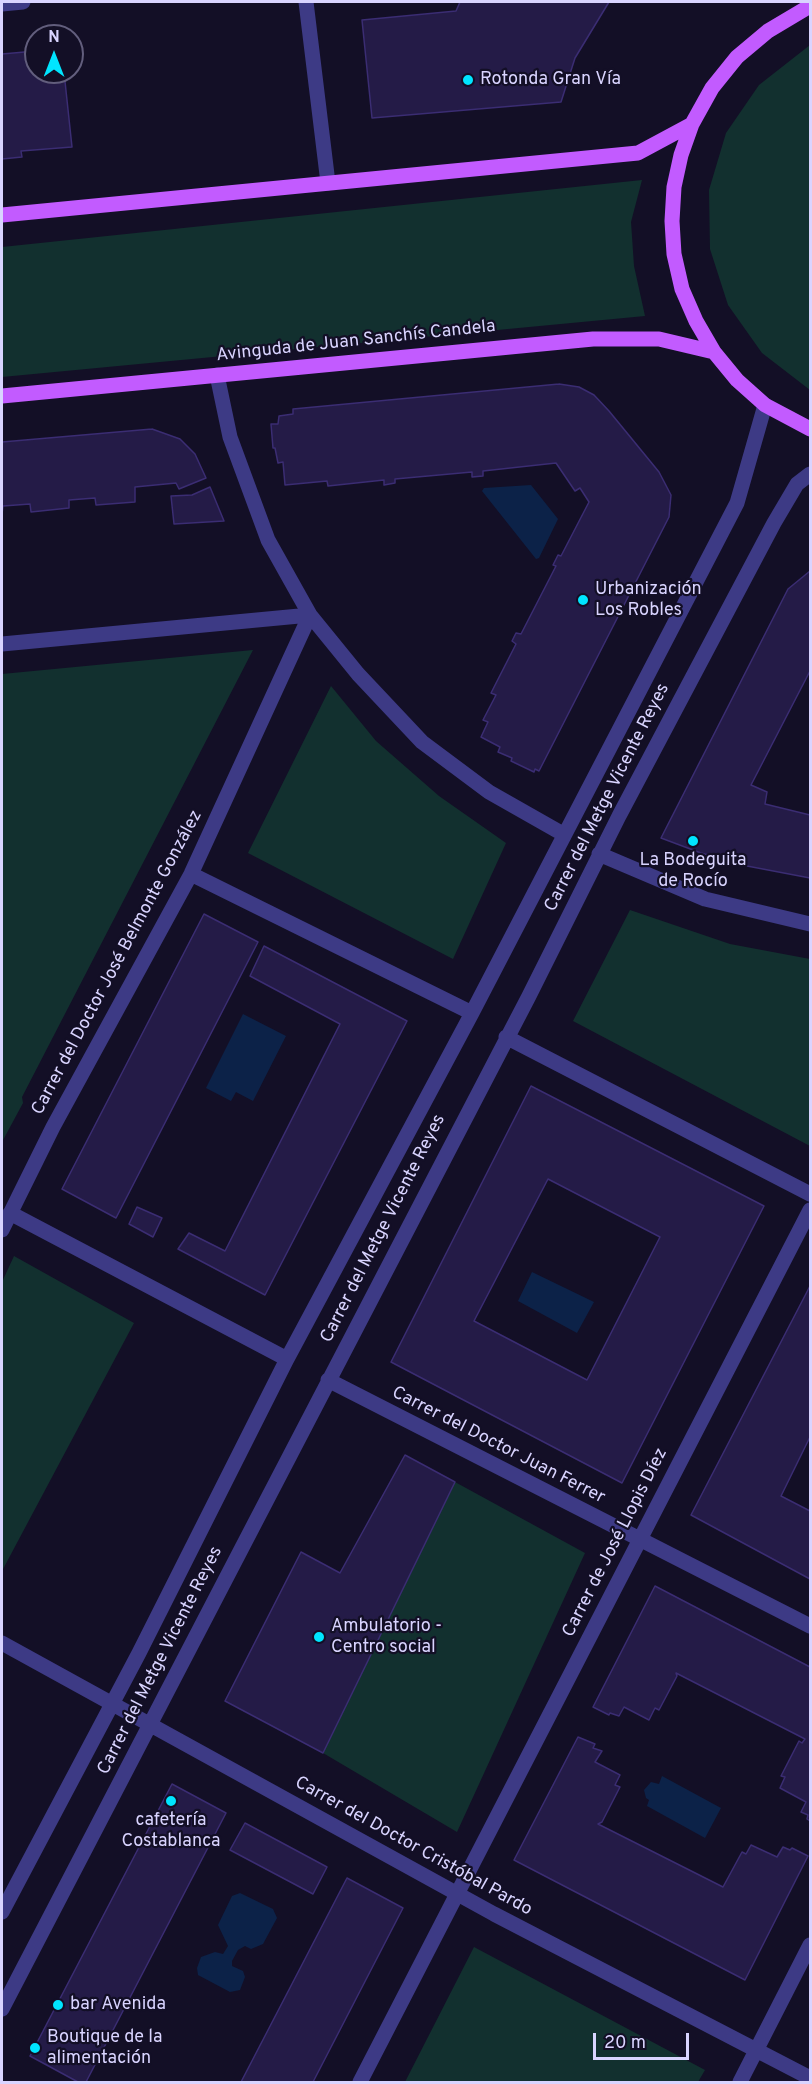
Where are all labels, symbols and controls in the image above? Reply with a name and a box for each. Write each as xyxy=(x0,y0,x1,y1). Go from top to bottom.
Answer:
north arrow xyxy=(24,24,84,84)
text: N xyxy=(48,28,60,48)
place label: Rotonda Gran Vía xyxy=(480,69,621,91)
marker: Rotonda Gran Vía xyxy=(461,73,475,87)
street label: Avinguda de Juan Sanchís Candela xyxy=(215,317,497,367)
place label: Urbanización Los Robles xyxy=(595,579,702,622)
marker: Urbanización Los Robles xyxy=(576,593,590,607)
street label: Carrer del Metge Vicente Reyes xyxy=(541,680,675,916)
street label: Carrer del Doctor José Belmonte González xyxy=(28,807,208,1119)
marker: La Bodeguita de Rocío xyxy=(686,834,700,848)
place label: La Bodeguita de Rocío xyxy=(639,850,747,892)
street label: Carrer del Metge Vicente Reyes xyxy=(317,1111,451,1347)
street label: Carrer del Doctor Juan Ferrer xyxy=(388,1383,608,1509)
street label: Carrer de José Llopis Díez xyxy=(559,1445,673,1641)
street label: Carrer del Metge Vicente Reyes xyxy=(94,1543,228,1779)
place label: Ambulatorio - Centro social xyxy=(331,1616,442,1658)
marker: Ambulatorio - Centro social xyxy=(312,1630,326,1644)
street label: Carrer del Doctor Cristóbal Pardo xyxy=(291,1773,535,1921)
marker: cafetería Costablanca xyxy=(164,1794,178,1808)
place label: cafetería Costablanca xyxy=(121,1810,221,1852)
place label: bar Avenida xyxy=(70,1994,166,2016)
marker: bar Avenida xyxy=(51,1998,65,2012)
scale bar xyxy=(596,2021,692,2059)
place label: Boutique de la alimentación xyxy=(47,2027,162,2070)
text: 20 m xyxy=(604,2032,646,2055)
marker: Boutique de la alimentación xyxy=(28,2041,42,2055)

